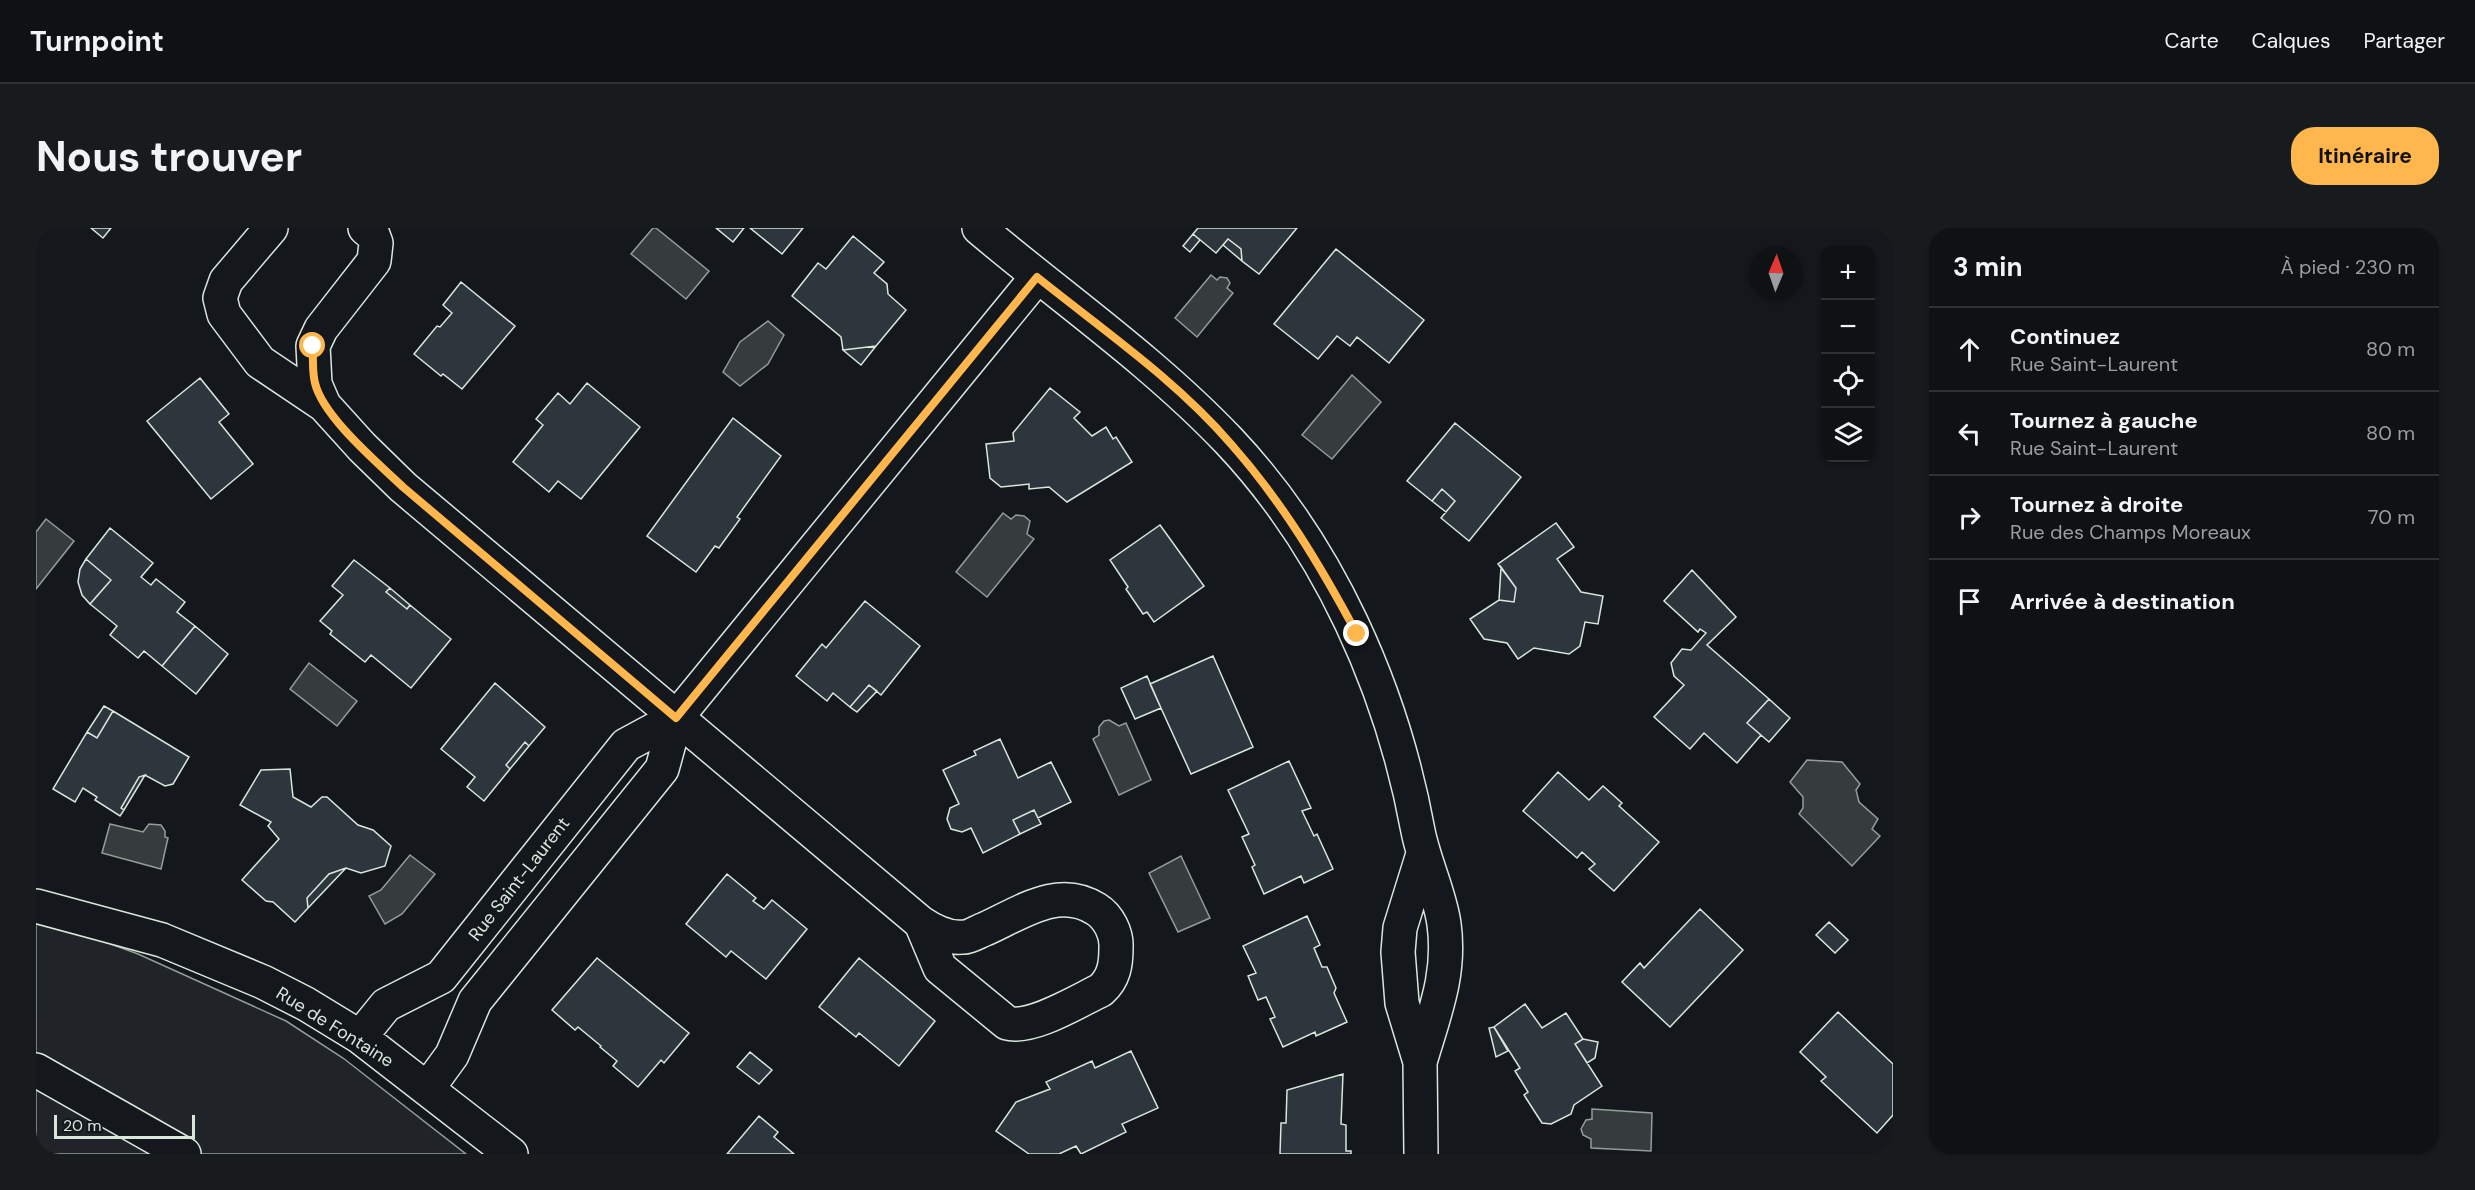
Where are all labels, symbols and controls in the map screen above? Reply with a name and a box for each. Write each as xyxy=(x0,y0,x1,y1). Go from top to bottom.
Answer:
text: Turnpoint xyxy=(30,23,164,60)
text: Carte xyxy=(2164,27,2219,55)
text: Calques xyxy=(2252,27,2330,55)
text: Partager xyxy=(2363,27,2445,55)
button: Itinéraire xyxy=(2291,127,2439,185)
text: Nous trouver xyxy=(36,129,302,184)
north arrow xyxy=(1749,246,1803,300)
map controls xyxy=(1821,246,1875,462)
button: + xyxy=(1821,246,1875,300)
text: 3 min xyxy=(1953,250,2022,284)
text: À pied · 230 m xyxy=(2280,254,2415,280)
button: − xyxy=(1821,300,1875,354)
text: Continuez xyxy=(2010,322,2120,351)
route start xyxy=(299,332,325,358)
icon: ahead xyxy=(1953,333,1986,366)
text: 80 m xyxy=(2366,336,2415,362)
text: Rue Saint-Laurent xyxy=(2010,351,2178,377)
button: locate xyxy=(1821,354,1875,408)
text: Tournez à gauche xyxy=(2010,406,2198,435)
button: layers xyxy=(1821,408,1875,462)
icon: left xyxy=(1953,417,1986,450)
text: 80 m xyxy=(2366,420,2415,446)
text: Rue Saint-Laurent xyxy=(2010,435,2178,461)
text: Tournez à droite xyxy=(2010,490,2183,519)
icon: right xyxy=(1953,501,1986,534)
text: 70 m xyxy=(2368,504,2415,530)
text: Rue des Champs Moreaux xyxy=(2010,519,2251,545)
icon: arrive xyxy=(1953,585,1986,618)
text: Arrivée à destination xyxy=(2010,587,2235,616)
route end xyxy=(1343,620,1369,646)
street label: Rue Saint-Laurent xyxy=(463,812,575,946)
street label: Rue de Fontaine xyxy=(272,981,398,1073)
scale bar xyxy=(54,1112,195,1140)
text: 20 m xyxy=(63,1115,102,1136)

